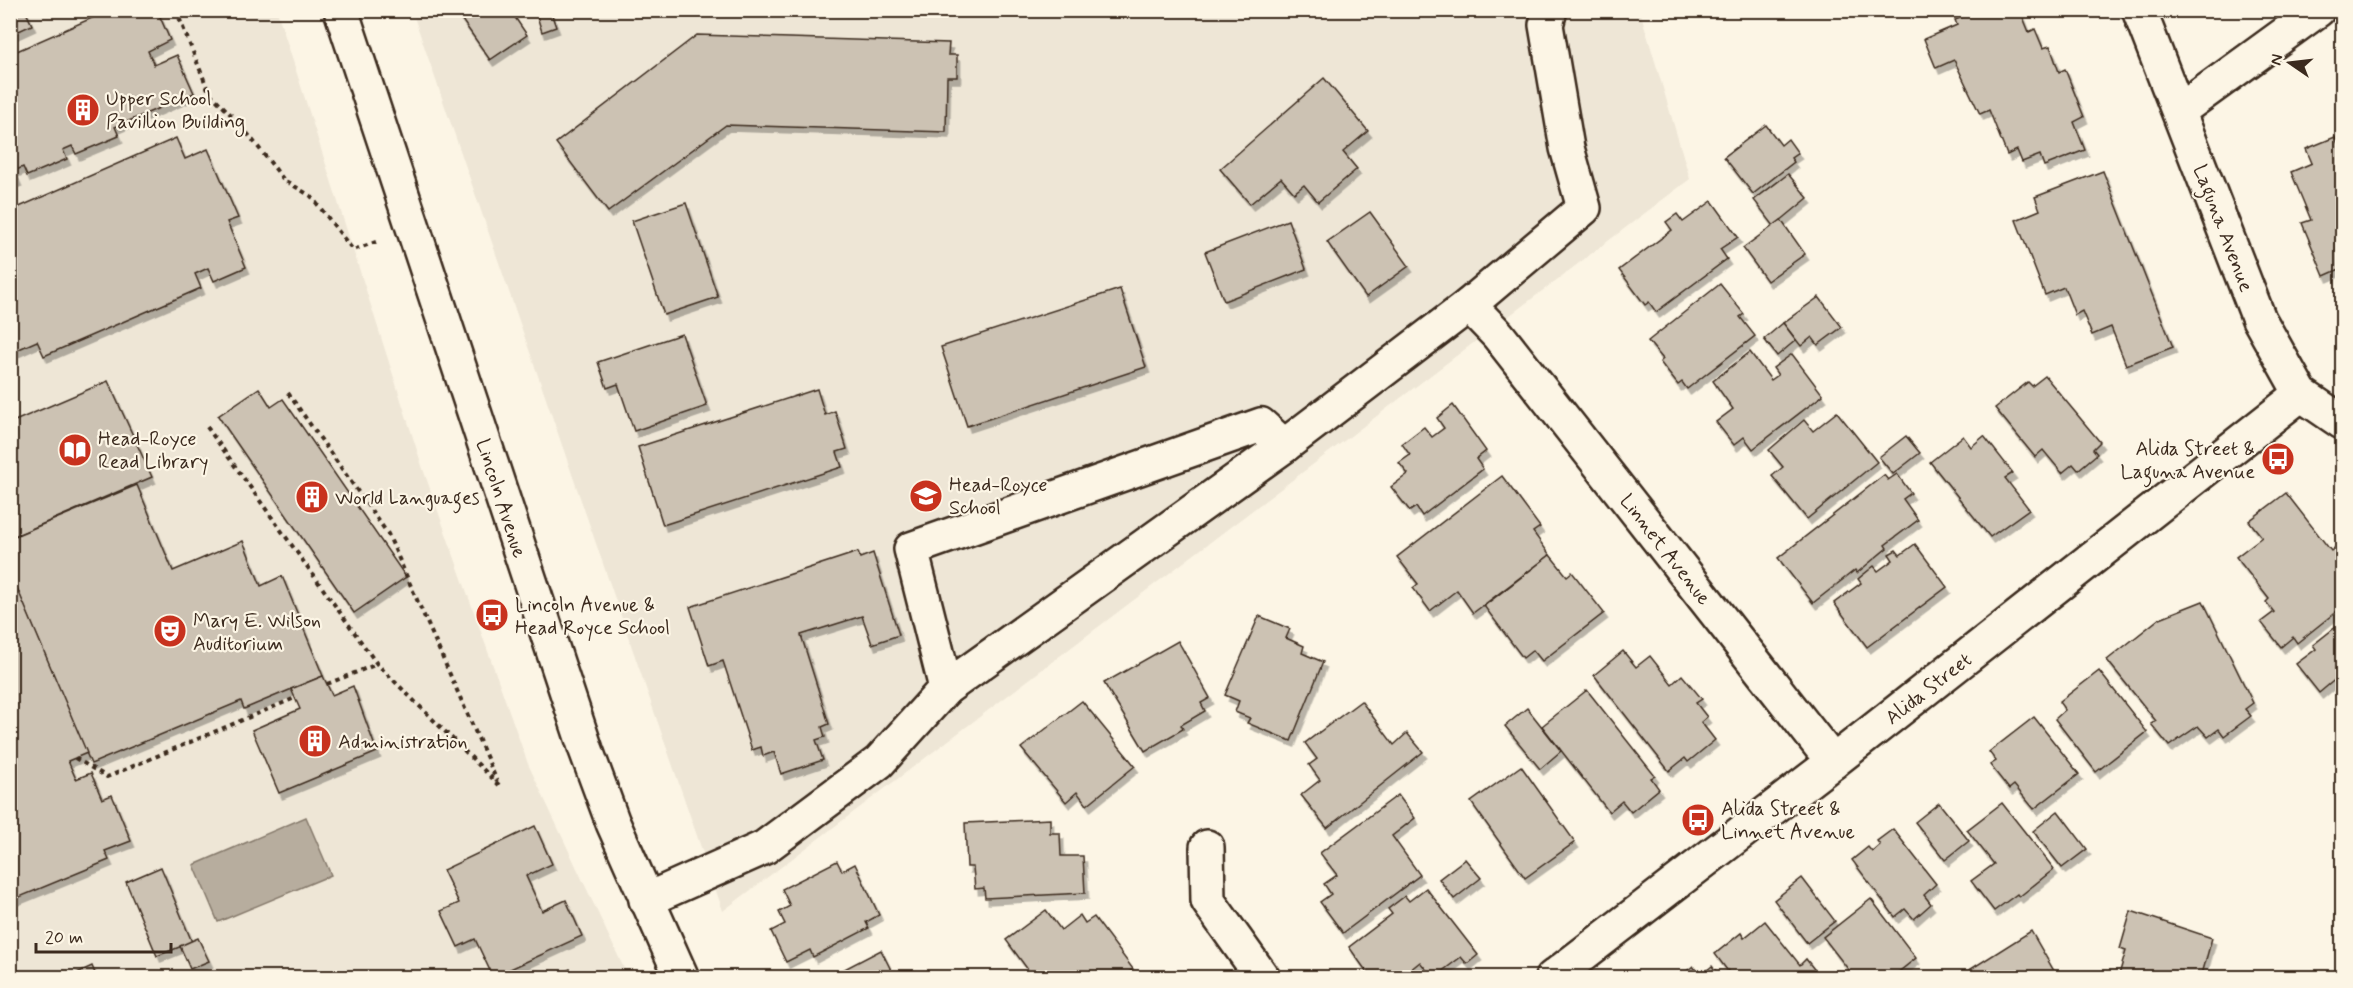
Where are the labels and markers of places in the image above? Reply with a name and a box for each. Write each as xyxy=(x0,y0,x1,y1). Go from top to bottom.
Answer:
place label: Upper School Pavillion Building xyxy=(106,86,245,137)
building icon: Upper School Pavillion Building xyxy=(65,92,101,128)
place label: Head-Royce Read Library xyxy=(98,426,208,476)
library icon: Head-Royce Read Library xyxy=(57,432,93,468)
place label: Alida Street & Laguna Avenue xyxy=(2121,436,2255,488)
bus stop icon: Alida Street & Laguna Avenue xyxy=(2260,441,2296,477)
place label: Head-Royce School xyxy=(949,472,1048,522)
school or university icon: Head-Royce School xyxy=(908,478,944,514)
building icon: World Languages xyxy=(294,479,330,515)
place label: World Languages xyxy=(335,485,480,514)
place label: Lincoln Avenue & Head Royce School xyxy=(515,592,670,642)
bus stop icon: Lincoln Avenue & Head Royce School xyxy=(474,597,510,633)
place label: Mary E. Wilson Auditorium xyxy=(193,608,321,658)
theatre icon: Mary E. Wilson Auditorium xyxy=(152,613,188,649)
building icon: Administration xyxy=(297,723,333,759)
place label: Administration xyxy=(338,729,468,756)
place label: Alida Street & Linnet Avenue xyxy=(1721,796,1855,846)
bus stop icon: Alida Street & Linnet Avenue xyxy=(1680,802,1716,838)

